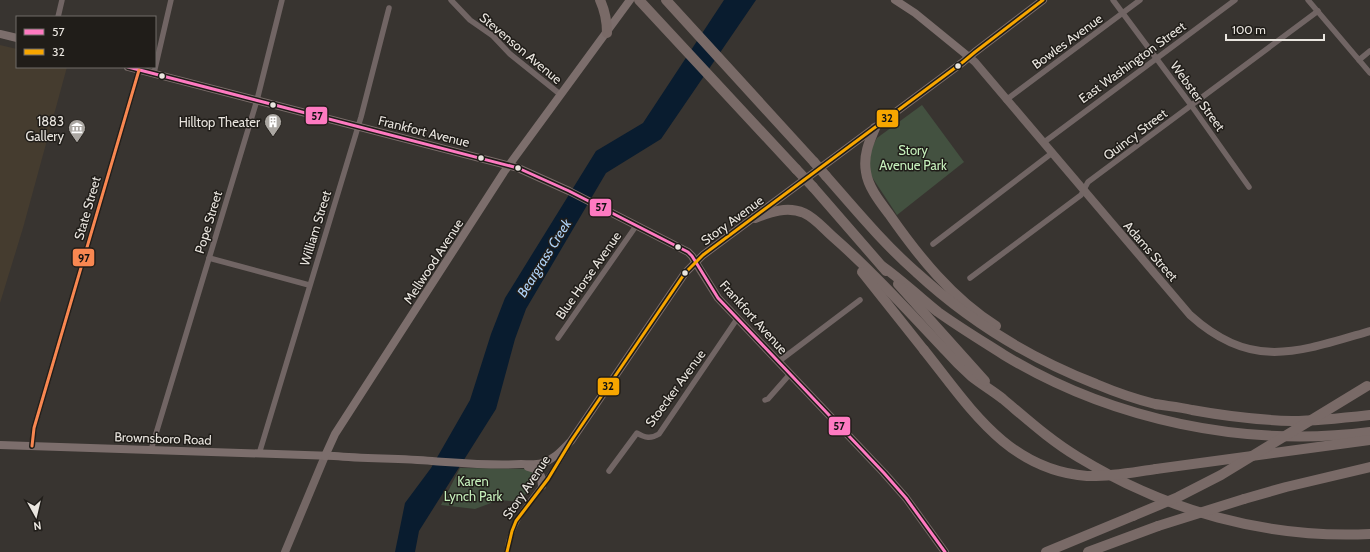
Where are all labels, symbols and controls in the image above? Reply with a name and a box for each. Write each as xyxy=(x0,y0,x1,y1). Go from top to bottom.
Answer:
street label: Stevenson Avenue xyxy=(477,9,566,87)
street label: Bowles Avenue xyxy=(1029,10,1106,72)
legend xyxy=(16,16,156,68)
scale bar xyxy=(1226,16,1324,42)
street label: East Washington Street xyxy=(1075,18,1189,106)
text: 100 m xyxy=(1232,22,1266,37)
text: 57 xyxy=(52,24,65,39)
text: 32 xyxy=(52,44,65,59)
street label: Webster Street xyxy=(1167,58,1229,135)
unlabelled marker xyxy=(953,61,963,71)
unlabelled marker xyxy=(157,71,167,81)
unlabelled marker xyxy=(268,100,278,110)
street label: Quincy Street xyxy=(1100,104,1170,163)
line badge: 57 xyxy=(305,106,328,125)
text: 57 xyxy=(311,109,323,123)
line badge: 32 xyxy=(876,109,899,128)
text: 32 xyxy=(881,111,893,125)
building icon: Hilltop Theater xyxy=(263,112,283,137)
street label: Frankfort Avenue xyxy=(377,112,472,150)
place label: 1883 Gallery xyxy=(26,113,64,144)
place label: Hilltop Theater xyxy=(179,114,261,130)
museum icon: 1883 Gallery xyxy=(67,118,87,143)
park label: Story Avenue Park xyxy=(879,142,947,173)
unlabelled marker xyxy=(476,153,486,163)
unlabelled marker xyxy=(513,163,523,173)
street label: State Street xyxy=(70,174,104,242)
street label: Pope Street xyxy=(191,188,225,255)
street label: William Street xyxy=(296,188,334,268)
street label: Story Avenue xyxy=(697,192,767,248)
line badge: 57 xyxy=(589,198,612,217)
text: 57 xyxy=(595,200,607,214)
street label: Mellwood Avenue xyxy=(400,215,467,307)
water label: Beargrass Creek xyxy=(513,215,576,301)
street label: Adams Street xyxy=(1121,218,1182,285)
street label: Blue Horse Avenue xyxy=(552,228,624,322)
unlabelled marker xyxy=(673,242,683,252)
line badge: 97 xyxy=(72,248,95,267)
text: 97 xyxy=(78,251,90,265)
unlabelled marker xyxy=(680,268,690,278)
street label: Frankfort Avenue xyxy=(717,277,791,357)
street label: Stoecker Avenue xyxy=(642,346,709,430)
line badge: 32 xyxy=(597,377,620,396)
text: 32 xyxy=(602,379,614,393)
line badge: 57 xyxy=(828,416,851,436)
text: 57 xyxy=(833,419,845,433)
street label: Brownsboro Road xyxy=(114,428,212,448)
street label: Story Avenue xyxy=(499,452,553,522)
park label: Karen Lynch Park xyxy=(444,473,503,504)
north arrow xyxy=(16,496,56,536)
text: N xyxy=(33,518,42,533)

